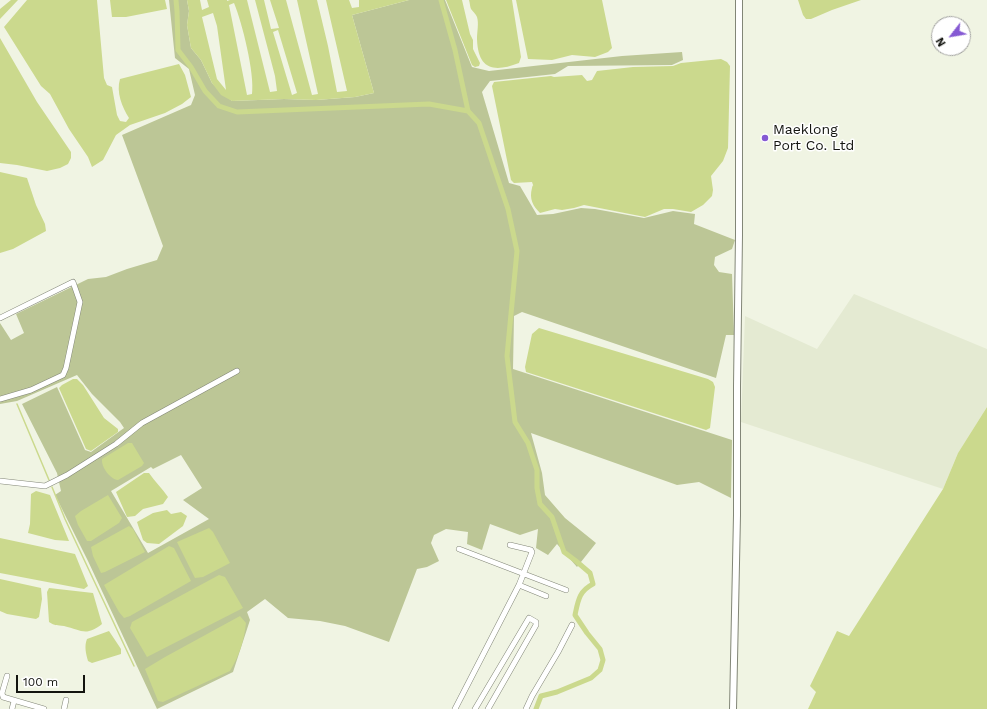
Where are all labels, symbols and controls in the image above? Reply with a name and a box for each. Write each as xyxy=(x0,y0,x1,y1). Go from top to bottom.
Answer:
north arrow xyxy=(931,16,971,56)
text: N xyxy=(933,35,949,49)
place label: Maeklong Port Co. Ltd xyxy=(773,122,854,154)
marker: Maeklong Port Co. Ltd xyxy=(760,133,770,143)
scale bar xyxy=(18,667,87,693)
text: 100 m xyxy=(23,675,58,689)

